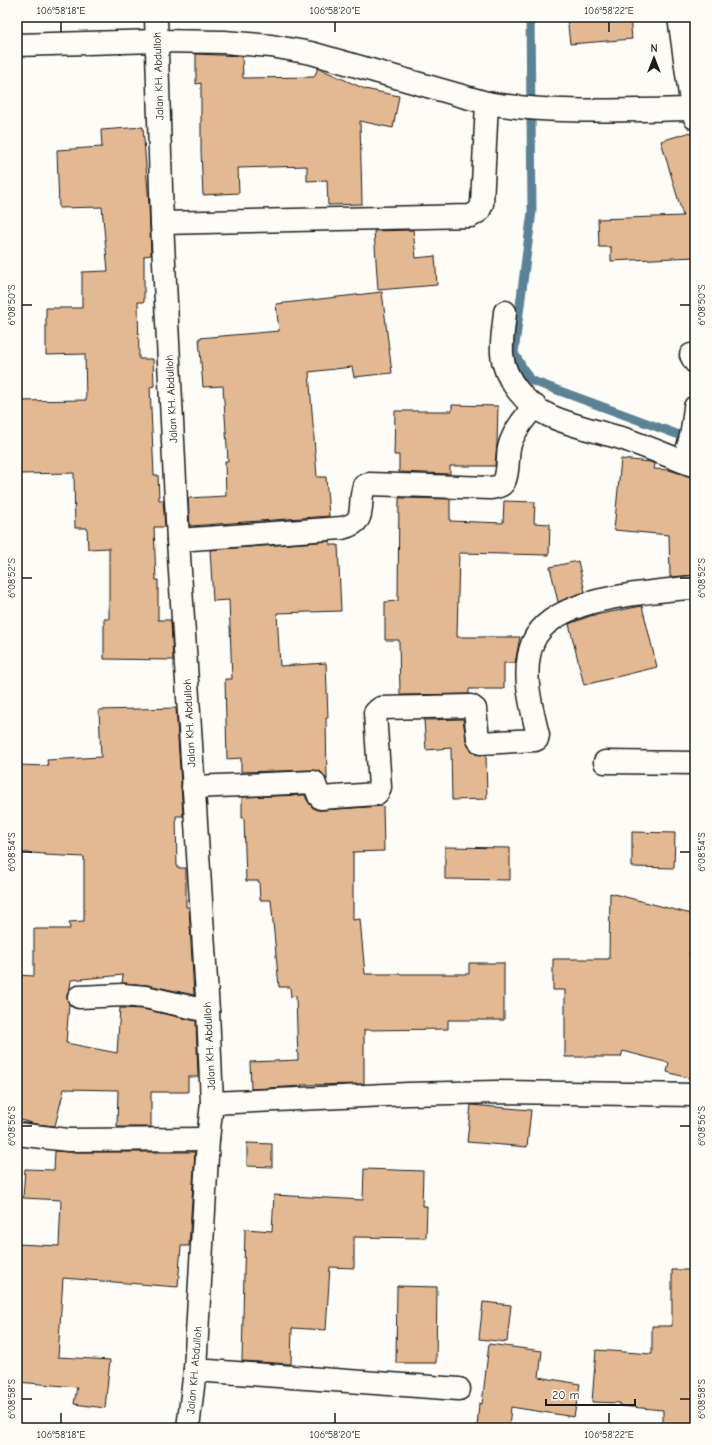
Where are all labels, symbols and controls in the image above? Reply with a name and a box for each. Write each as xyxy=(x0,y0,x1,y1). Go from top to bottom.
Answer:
text: 106°58'18"E xyxy=(37,5,85,17)
text: 106°58'20"E xyxy=(310,5,360,17)
text: 106°58'22"E xyxy=(584,5,634,17)
street label: Jalan KH. Abdulloh xyxy=(150,32,167,120)
north arrow xyxy=(634,38,674,78)
text: N xyxy=(650,42,658,55)
text: 6°08'50"S xyxy=(6,284,18,325)
text: 6°08'50"S xyxy=(696,284,708,325)
street label: Jalan KH. Abdulloh xyxy=(163,354,180,443)
text: 6°08'52"S xyxy=(6,558,18,598)
text: 6°08'52"S xyxy=(696,558,708,598)
street label: Jalan KH. Abdulloh xyxy=(181,678,198,767)
text: 6°08'54"S xyxy=(6,832,18,872)
text: 6°08'54"S xyxy=(696,832,708,872)
street label: Jalan KH. Abdulloh xyxy=(201,1001,218,1090)
text: 6°08'56"S xyxy=(6,1105,18,1146)
text: 6°08'56"S xyxy=(696,1105,708,1146)
street label: Jalan KH. Abdulloh xyxy=(184,1325,205,1415)
text: 6°08'58"S xyxy=(6,1379,18,1419)
text: 6°08'58"S xyxy=(696,1379,708,1419)
scale bar xyxy=(546,1381,635,1407)
text: 20 m xyxy=(552,1388,580,1402)
text: 106°58'18"E xyxy=(37,1429,85,1441)
text: 106°58'20"E xyxy=(310,1429,360,1441)
text: 106°58'22"E xyxy=(584,1429,634,1441)

